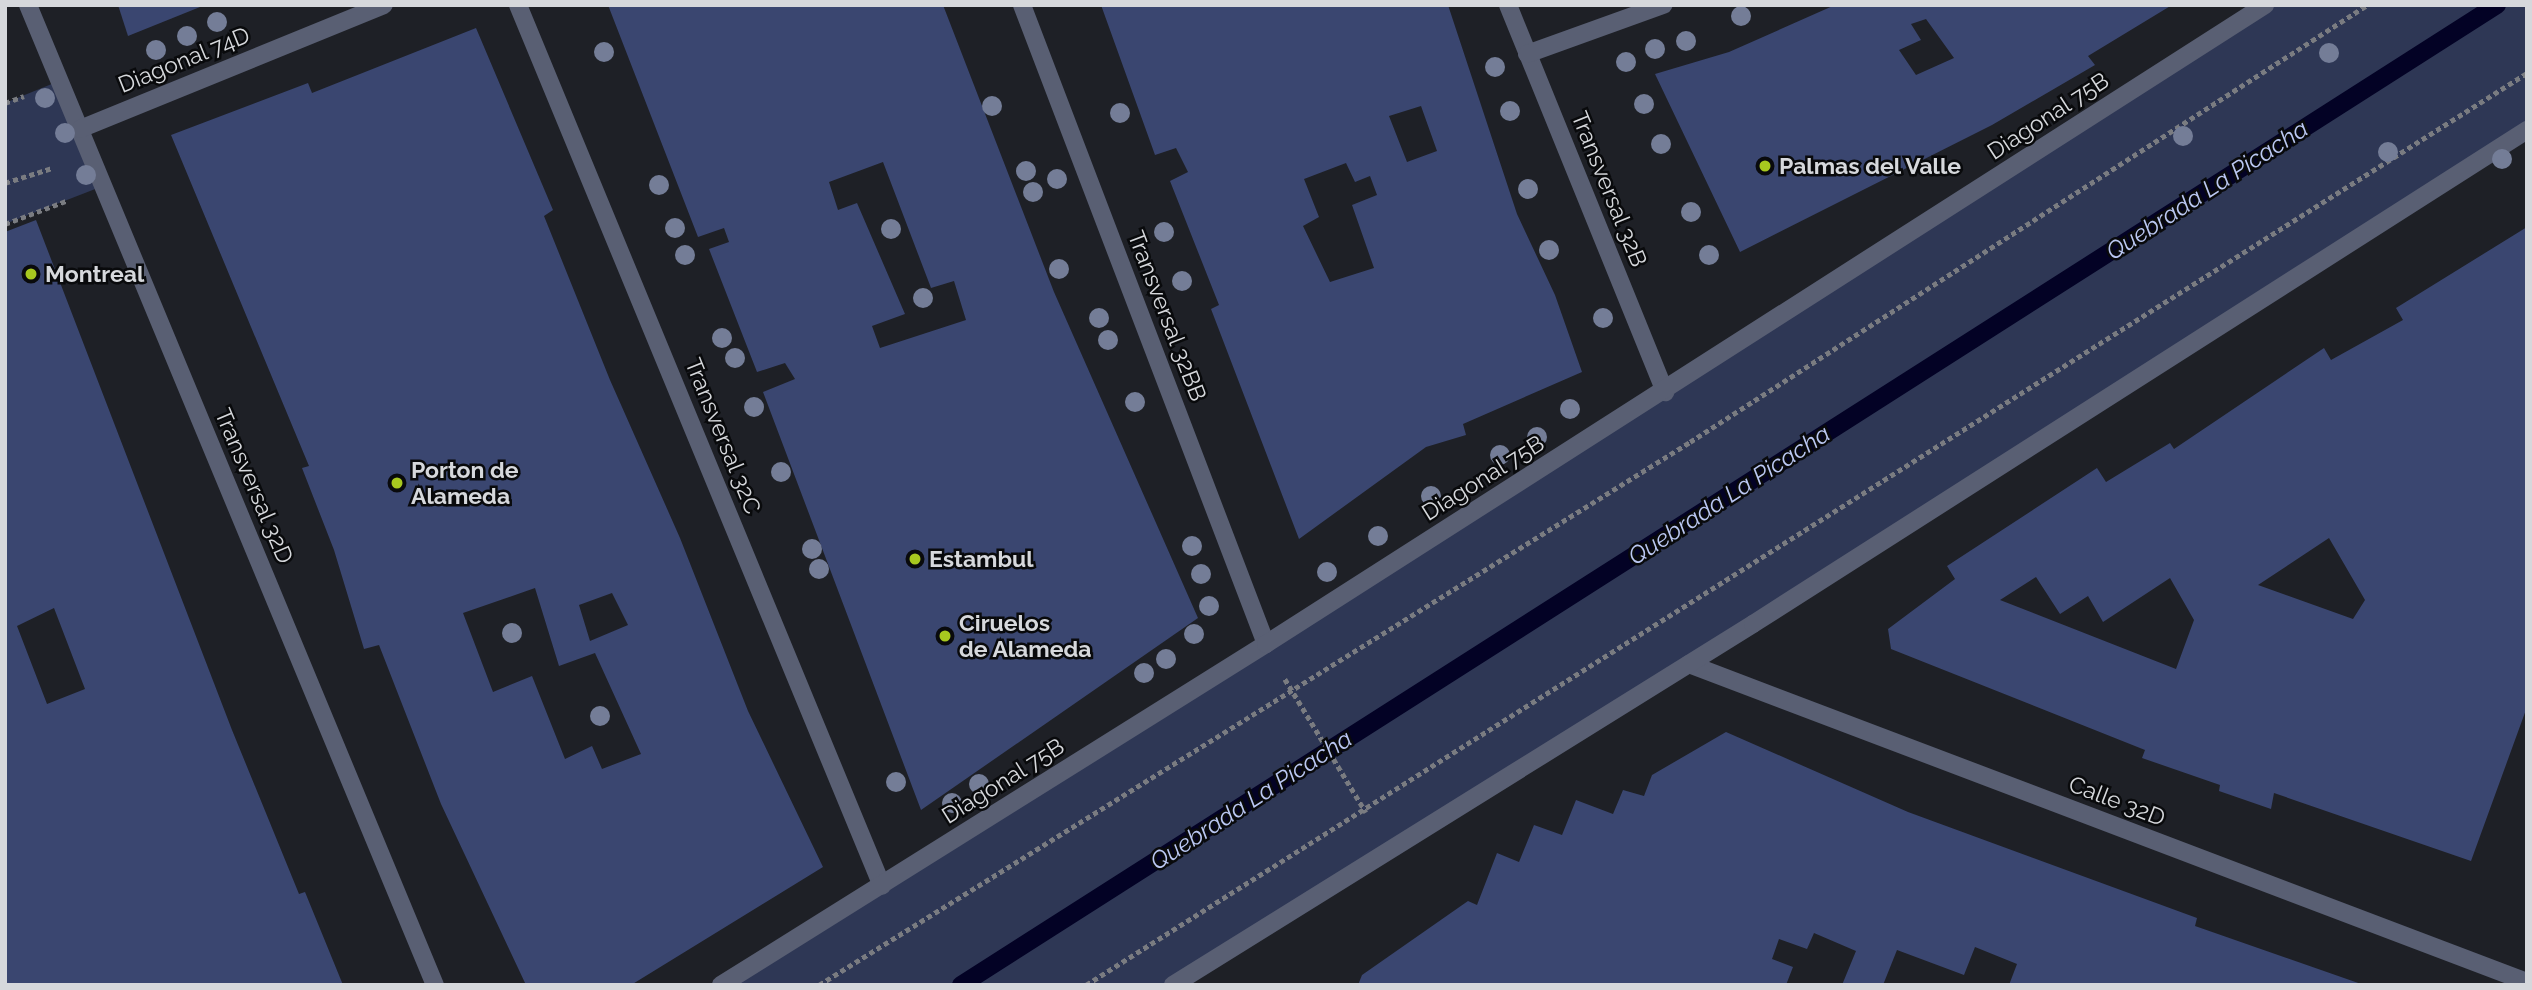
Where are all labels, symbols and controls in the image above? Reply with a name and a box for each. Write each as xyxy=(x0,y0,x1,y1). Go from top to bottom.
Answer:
street label: Diagonal 74D xyxy=(114,21,254,99)
street label: Diagonal 75B xyxy=(1982,66,2114,166)
street label: Transversal 32B xyxy=(1565,107,1653,271)
water label: Quebrada La Picacha xyxy=(2101,114,2313,266)
place label: Palmas del Valle xyxy=(1779,152,1962,180)
marker: Palmas del Valle xyxy=(1757,158,1773,174)
street label: Transversal 32BB xyxy=(1122,227,1212,405)
place label: Montreal xyxy=(45,260,144,288)
marker: Montreal xyxy=(23,266,39,282)
street label: Transversal 32C xyxy=(679,354,767,518)
street label: Transversal 32D xyxy=(209,404,299,568)
water label: Quebrada La Picacha xyxy=(1623,419,1835,571)
street label: Diagonal 75B xyxy=(1416,429,1550,527)
place label: Porton de Alameda xyxy=(411,456,519,510)
marker: Porton de Alameda xyxy=(389,475,405,491)
place label: Estambul xyxy=(929,545,1034,573)
marker: Estambul xyxy=(907,551,923,567)
place label: Ciruelos de Alameda xyxy=(959,609,1092,663)
marker: Ciruelos de Alameda xyxy=(937,628,953,644)
water label: Quebrada La Picacha xyxy=(1145,724,1357,876)
street label: Diagonal 75B xyxy=(936,732,1070,830)
street label: Calle 32D xyxy=(2065,770,2169,832)

